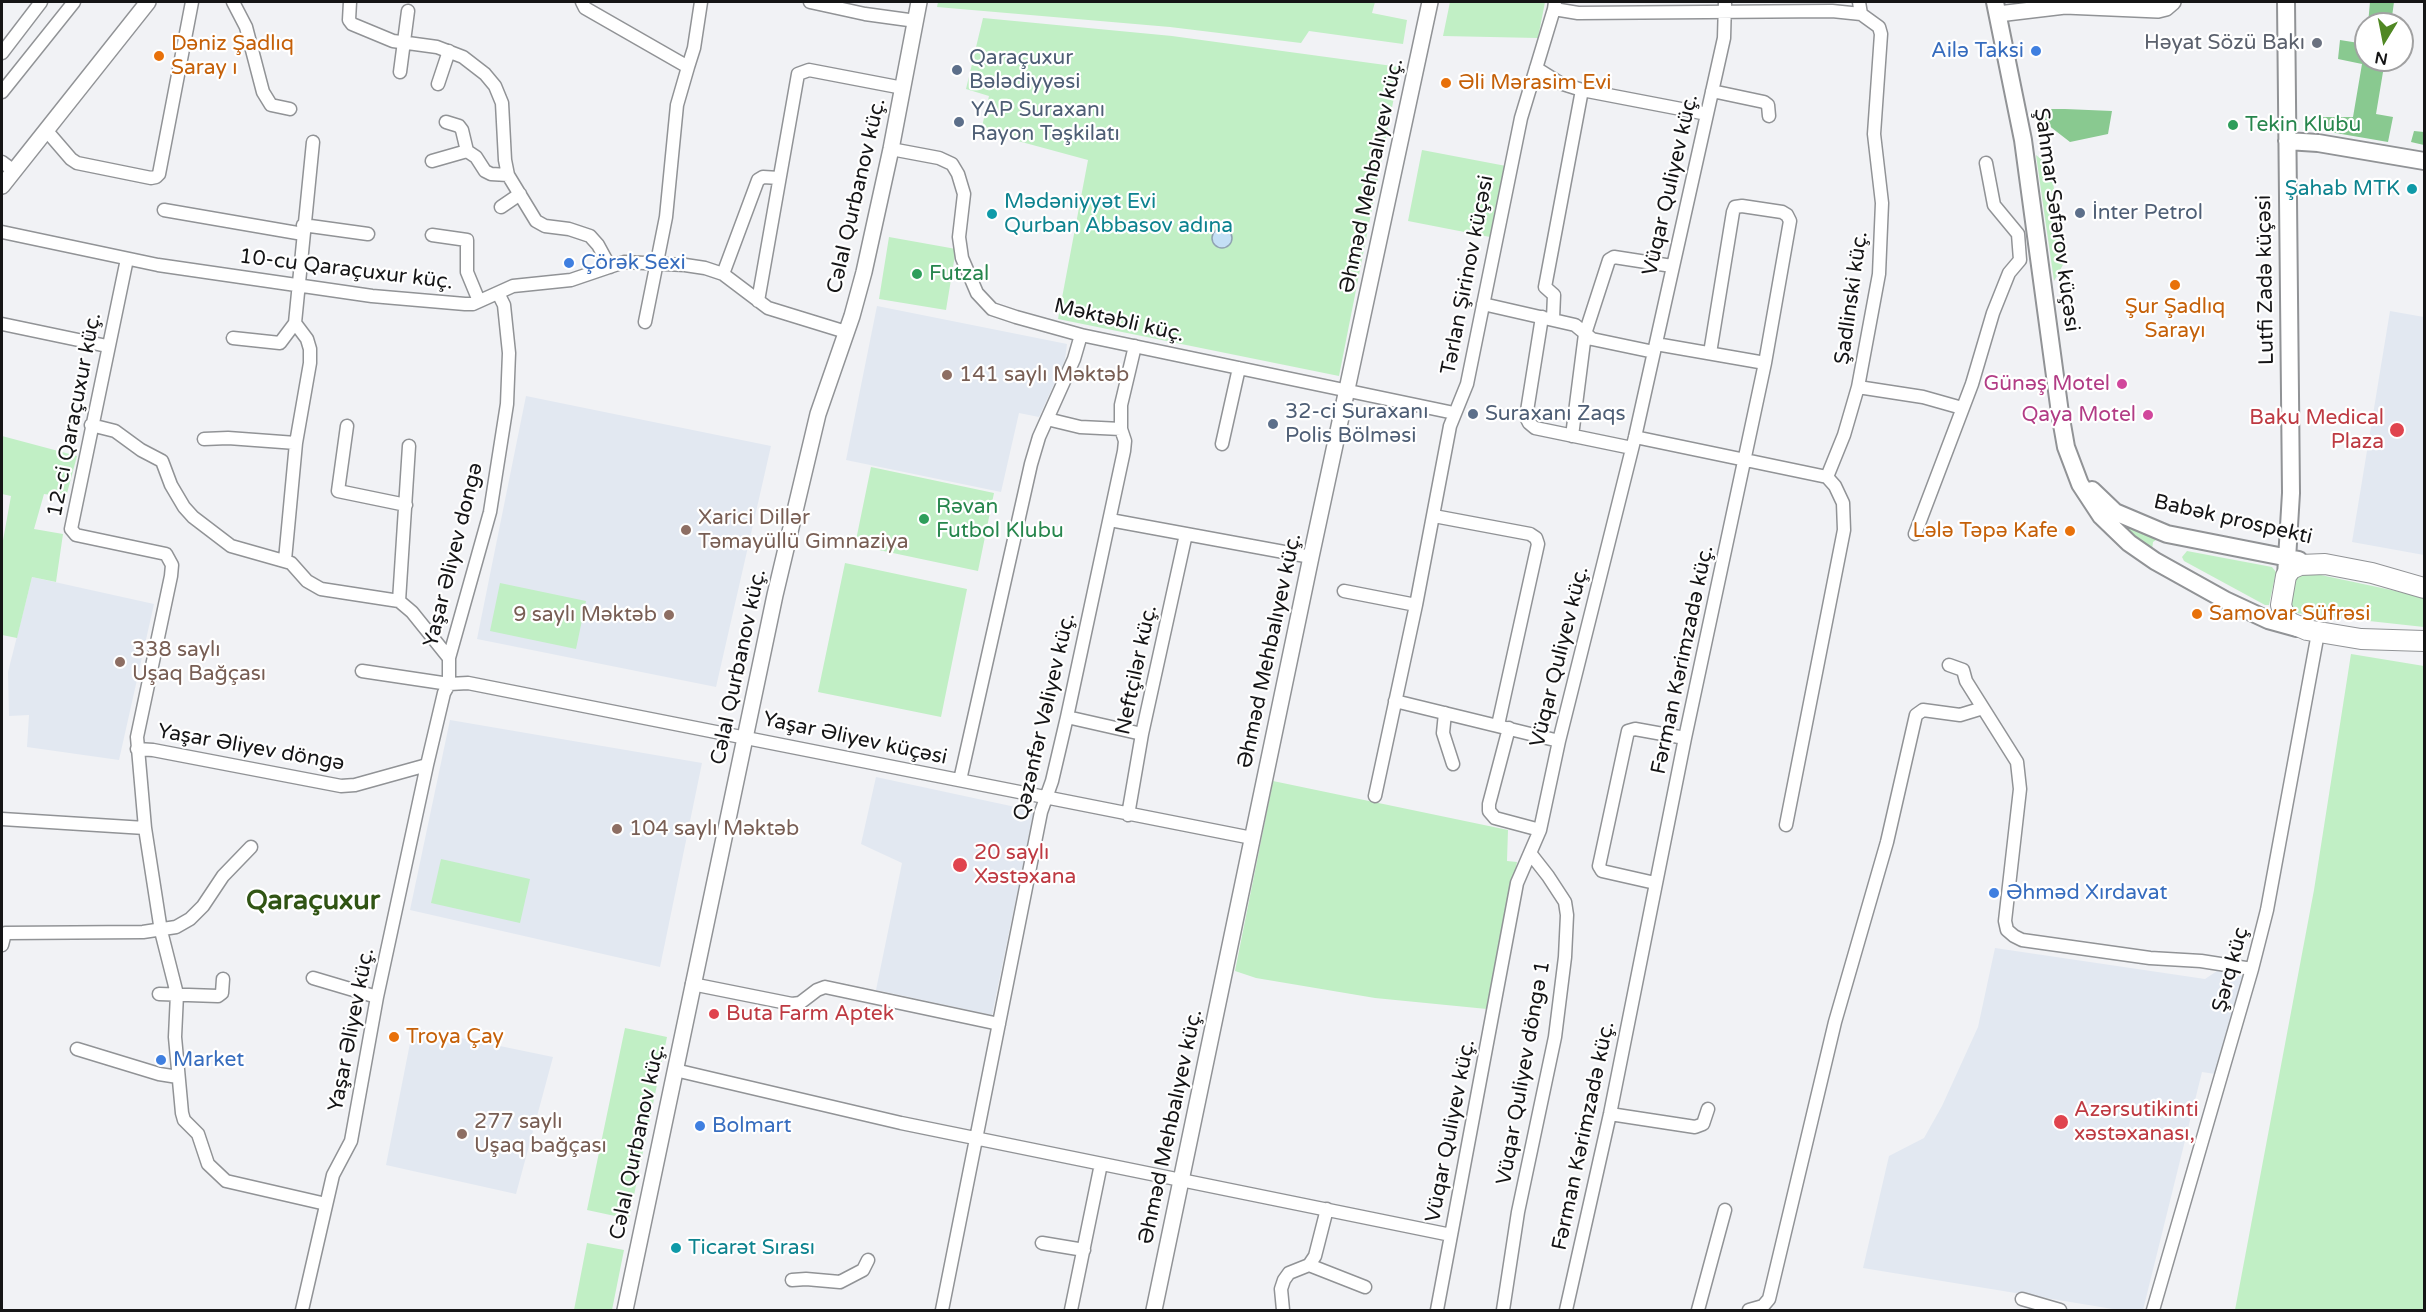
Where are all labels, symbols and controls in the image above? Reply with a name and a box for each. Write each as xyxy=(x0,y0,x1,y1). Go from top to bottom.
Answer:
north arrow xyxy=(2354,12,2414,72)
place label: Həyat Sözü Bakı xyxy=(2144,30,2305,56)
place label: Dəniz Şadlıq Saray ı xyxy=(171,31,294,81)
marker: Həyat Sözü Bakı xyxy=(2310,36,2324,50)
place label: Ailə Taksi xyxy=(1931,38,2024,64)
marker: Ailə Taksi xyxy=(2029,44,2043,58)
place label: Qaraçuxur Bələdiyyəsi xyxy=(969,45,1081,95)
text: N xyxy=(2373,47,2389,69)
marker: Dəniz Şadlıq Saray ı xyxy=(152,49,166,63)
street label: Əhməd Mehbalıyev küç. xyxy=(1335,56,1409,296)
marker: Qaraçuxur Bələdiyyəsi xyxy=(950,63,964,77)
place label: Əli Mərasim Evi xyxy=(1458,70,1612,96)
marker: Əli Mərasim Evi xyxy=(1439,76,1453,90)
street label: Vüqar Quliyev küç. xyxy=(1638,92,1704,278)
street label: Cəlal Qurbanov küç. xyxy=(822,96,892,296)
place label: YAP Suraxanı Rayon Təşkilatı xyxy=(971,97,1120,147)
street label: Şahmar Səfərov küçəsi xyxy=(2028,107,2084,333)
place label: Tekin Klubu xyxy=(2245,112,2361,138)
marker: YAP Suraxanı Rayon Təşkilatı xyxy=(952,115,966,129)
marker: Tekin Klubu xyxy=(2226,118,2240,132)
street label: Tərlan Şirinov küçəsi xyxy=(1436,173,1500,377)
place label: Şahab MTK xyxy=(2285,176,2400,202)
marker: Şahab MTK xyxy=(2405,182,2419,196)
place label: Mədəniyyət Evi Qurban Abbasov adına xyxy=(1004,189,1233,239)
street label: Lutfi Zadə küçəsi xyxy=(2252,195,2280,365)
place label: İnter Petrol xyxy=(2092,200,2203,226)
marker: İnter Petrol xyxy=(2073,206,2087,220)
marker: Mədəniyyət Evi Qurban Abbasov adına xyxy=(985,207,999,221)
street label: Şadlinski küç. xyxy=(1830,230,1874,366)
street label: 10-cu Qaraçuxur küç. xyxy=(238,244,454,296)
place label: Çörək Sexi xyxy=(581,250,686,276)
marker: Çörək Sexi xyxy=(562,256,576,270)
place label: Futzal xyxy=(929,261,989,287)
marker: Futzal xyxy=(910,267,924,281)
marker: Şur Şadlıq Sarayı xyxy=(2168,278,2182,292)
street label: Məktəbli küç. xyxy=(1051,294,1187,348)
place label: Şur Şadlıq Sarayı xyxy=(2125,294,2225,344)
street label: 12-ci Qaraçuxur küç. xyxy=(43,311,107,519)
place label: 141 saylı Məktəb xyxy=(959,362,1129,388)
marker: 141 saylı Məktəb xyxy=(940,368,954,382)
place label: Günəş Motel xyxy=(1983,371,2110,397)
marker: Günəş Motel xyxy=(2115,377,2129,391)
place label: 32-ci Suraxanı Polis Bölməsi xyxy=(1285,399,1428,449)
place label: Suraxanı Zaqs xyxy=(1485,401,1626,427)
place label: Qaya Motel xyxy=(2021,402,2136,428)
place label: Baku Medical Plaza xyxy=(2249,405,2384,455)
marker: Suraxanı Zaqs xyxy=(1466,407,1480,421)
marker: Qaya Motel xyxy=(2141,408,2155,422)
marker: 32-ci Suraxanı Polis Bölməsi xyxy=(1266,417,1280,431)
marker: Baku Medical Plaza xyxy=(2388,421,2406,439)
street label: Yaşar Əliyev dongə xyxy=(419,460,489,650)
street label: Babək prospekti xyxy=(2151,489,2315,551)
place label: Rəvan Futbol Klubu xyxy=(936,494,1064,544)
place label: Xarici Dillər Təmayüllü Gimnaziya xyxy=(698,505,909,555)
marker: Rəvan Futbol Klubu xyxy=(917,512,931,526)
place label: Lələ Təpə Kafe xyxy=(1913,518,2058,544)
marker: Xarici Dillər Təmayüllü Gimnaziya xyxy=(679,523,693,537)
marker: Lələ Təpə Kafe xyxy=(2063,524,2077,538)
street label: Əhməd Mehbalıyev küç. xyxy=(1233,531,1307,771)
street label: Fərman Kərimzadə küç. xyxy=(1646,543,1720,777)
street label: Vüqar Quliyev küç. xyxy=(1525,564,1595,750)
street label: Cəlal Qurbanov küç. xyxy=(706,567,772,767)
place label: Samovar Süfrəsi xyxy=(2209,601,2370,627)
place label: 9 saylı Məktəb xyxy=(513,602,657,628)
street label: Neftçilər küç. xyxy=(1111,603,1163,737)
marker: Samovar Süfrəsi xyxy=(2190,607,2204,621)
marker: 9 saylı Məktəb xyxy=(662,608,676,622)
street label: Qəzənfər Vəliyev küç. xyxy=(1009,611,1081,823)
place label: 338 saylı Uşaq Bağçası xyxy=(132,637,266,687)
marker: 338 saylı Uşaq Bağçası xyxy=(113,655,127,669)
street label: Yaşar Əliyev küçəsi xyxy=(761,707,949,771)
street label: Yaşar Əliyev döngə xyxy=(156,719,346,777)
place label: 104 saylı Məktəb xyxy=(629,816,799,842)
marker: 104 saylı Məktəb xyxy=(610,822,624,836)
place label: 20 saylı Xəstəxana xyxy=(974,840,1076,890)
marker: 20 saylı Xəstəxana xyxy=(951,856,969,874)
place label: Əhməd Xırdavat xyxy=(2006,880,2167,906)
district label: Qaraçuxur xyxy=(246,886,380,918)
marker: Əhməd Xırdavat xyxy=(1987,886,2001,900)
street label: Şərq küç xyxy=(2208,925,2254,1015)
street label: Yaşar Əliyev küç. xyxy=(324,946,380,1114)
street label: Vüqar Quliyev döngə 1 xyxy=(1492,959,1556,1187)
place label: Buta Farm Aptek xyxy=(726,1001,894,1027)
marker: Buta Farm Aptek xyxy=(707,1007,721,1021)
street label: Əhməd Mehbalıyev küç. xyxy=(1134,1007,1208,1247)
street label: Fərman Kərimzadə küç. xyxy=(1547,1019,1621,1253)
place label: Troya Çay xyxy=(406,1024,504,1050)
marker: Troya Çay xyxy=(387,1030,401,1044)
street label: Vüqar Quliyev küç. xyxy=(1421,1038,1481,1224)
street label: Cəlal Qurbanov küç. xyxy=(605,1042,671,1242)
place label: Market xyxy=(173,1047,244,1073)
marker: Market xyxy=(154,1053,168,1067)
place label: Azərsutikinti xəstəxanası, xyxy=(2074,1097,2199,1147)
place label: 277 saylı Uşaq bağçası xyxy=(474,1109,607,1159)
place label: Bolmart xyxy=(712,1113,792,1139)
marker: Azərsutikinti xəstəxanası, xyxy=(2052,1113,2070,1131)
marker: Bolmart xyxy=(693,1119,707,1133)
marker: 277 saylı Uşaq bağçası xyxy=(455,1127,469,1141)
place label: Ticarət Sırası xyxy=(688,1235,815,1261)
marker: Ticarət Sırası xyxy=(669,1241,683,1255)

